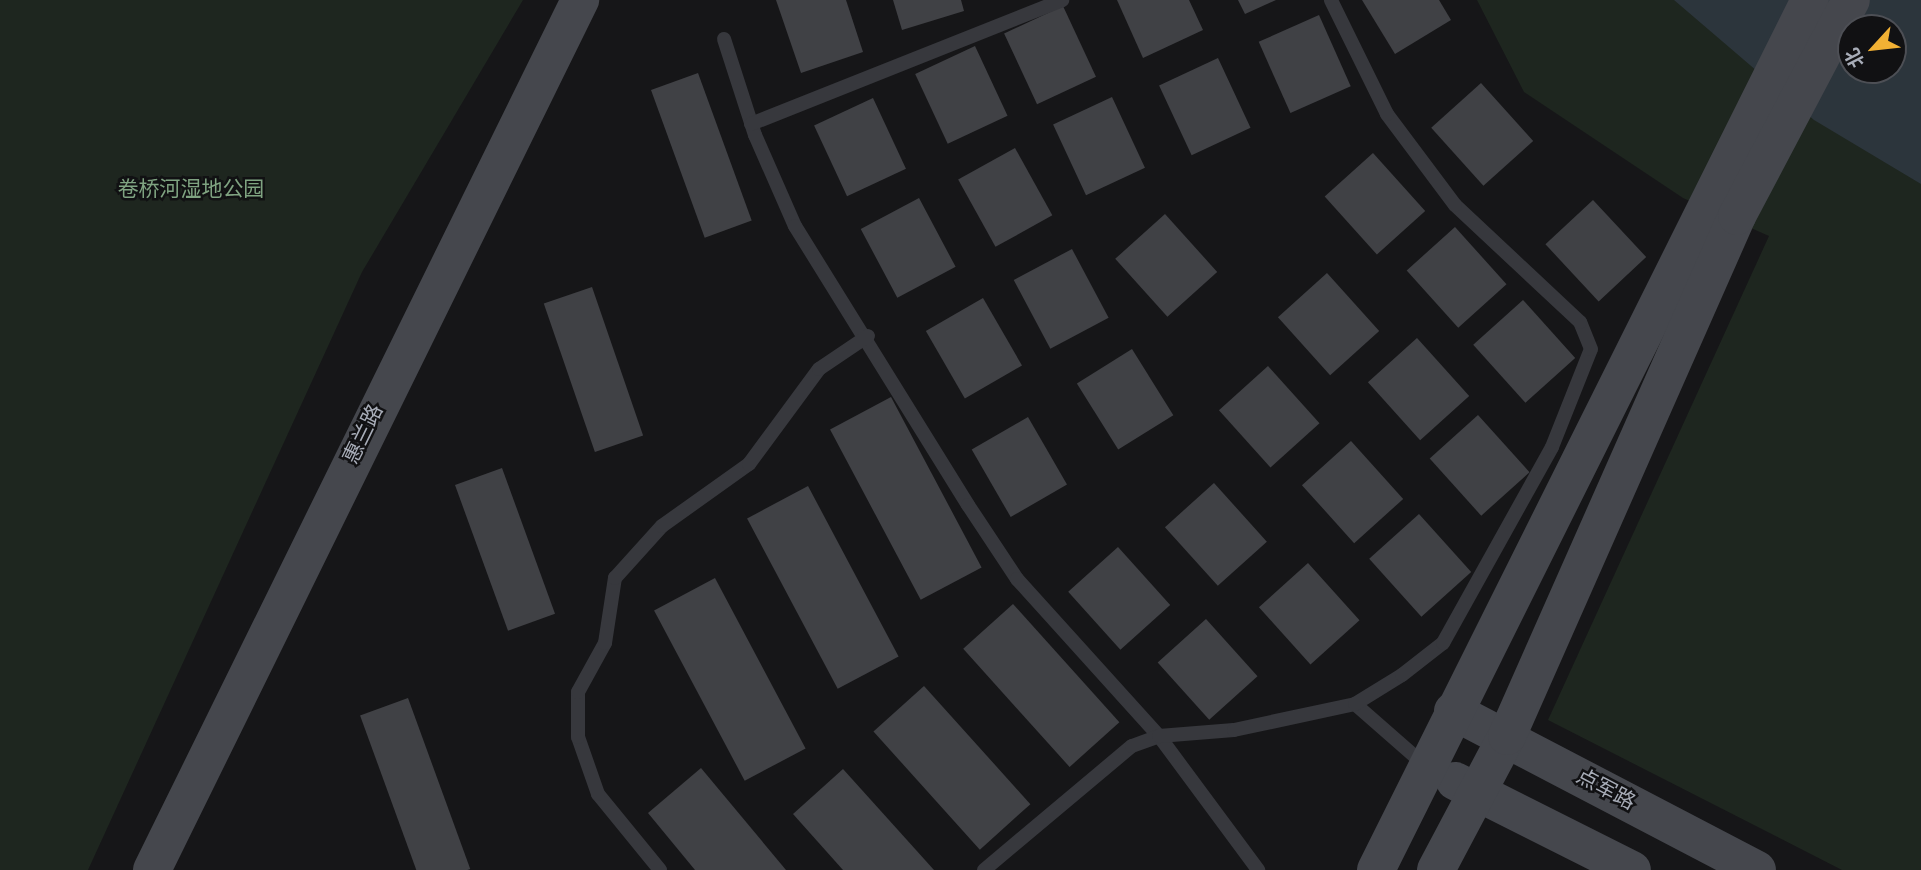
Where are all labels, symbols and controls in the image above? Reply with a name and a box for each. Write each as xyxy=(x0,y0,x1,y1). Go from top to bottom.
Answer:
north arrow xyxy=(1837,14,1907,84)
text: 北 xyxy=(1841,45,1868,71)
park label: 卷桥河湿地公园 xyxy=(118,176,264,202)
street label: 惠兰路 xyxy=(338,400,388,468)
street label: 点军路 xyxy=(1572,763,1640,815)

